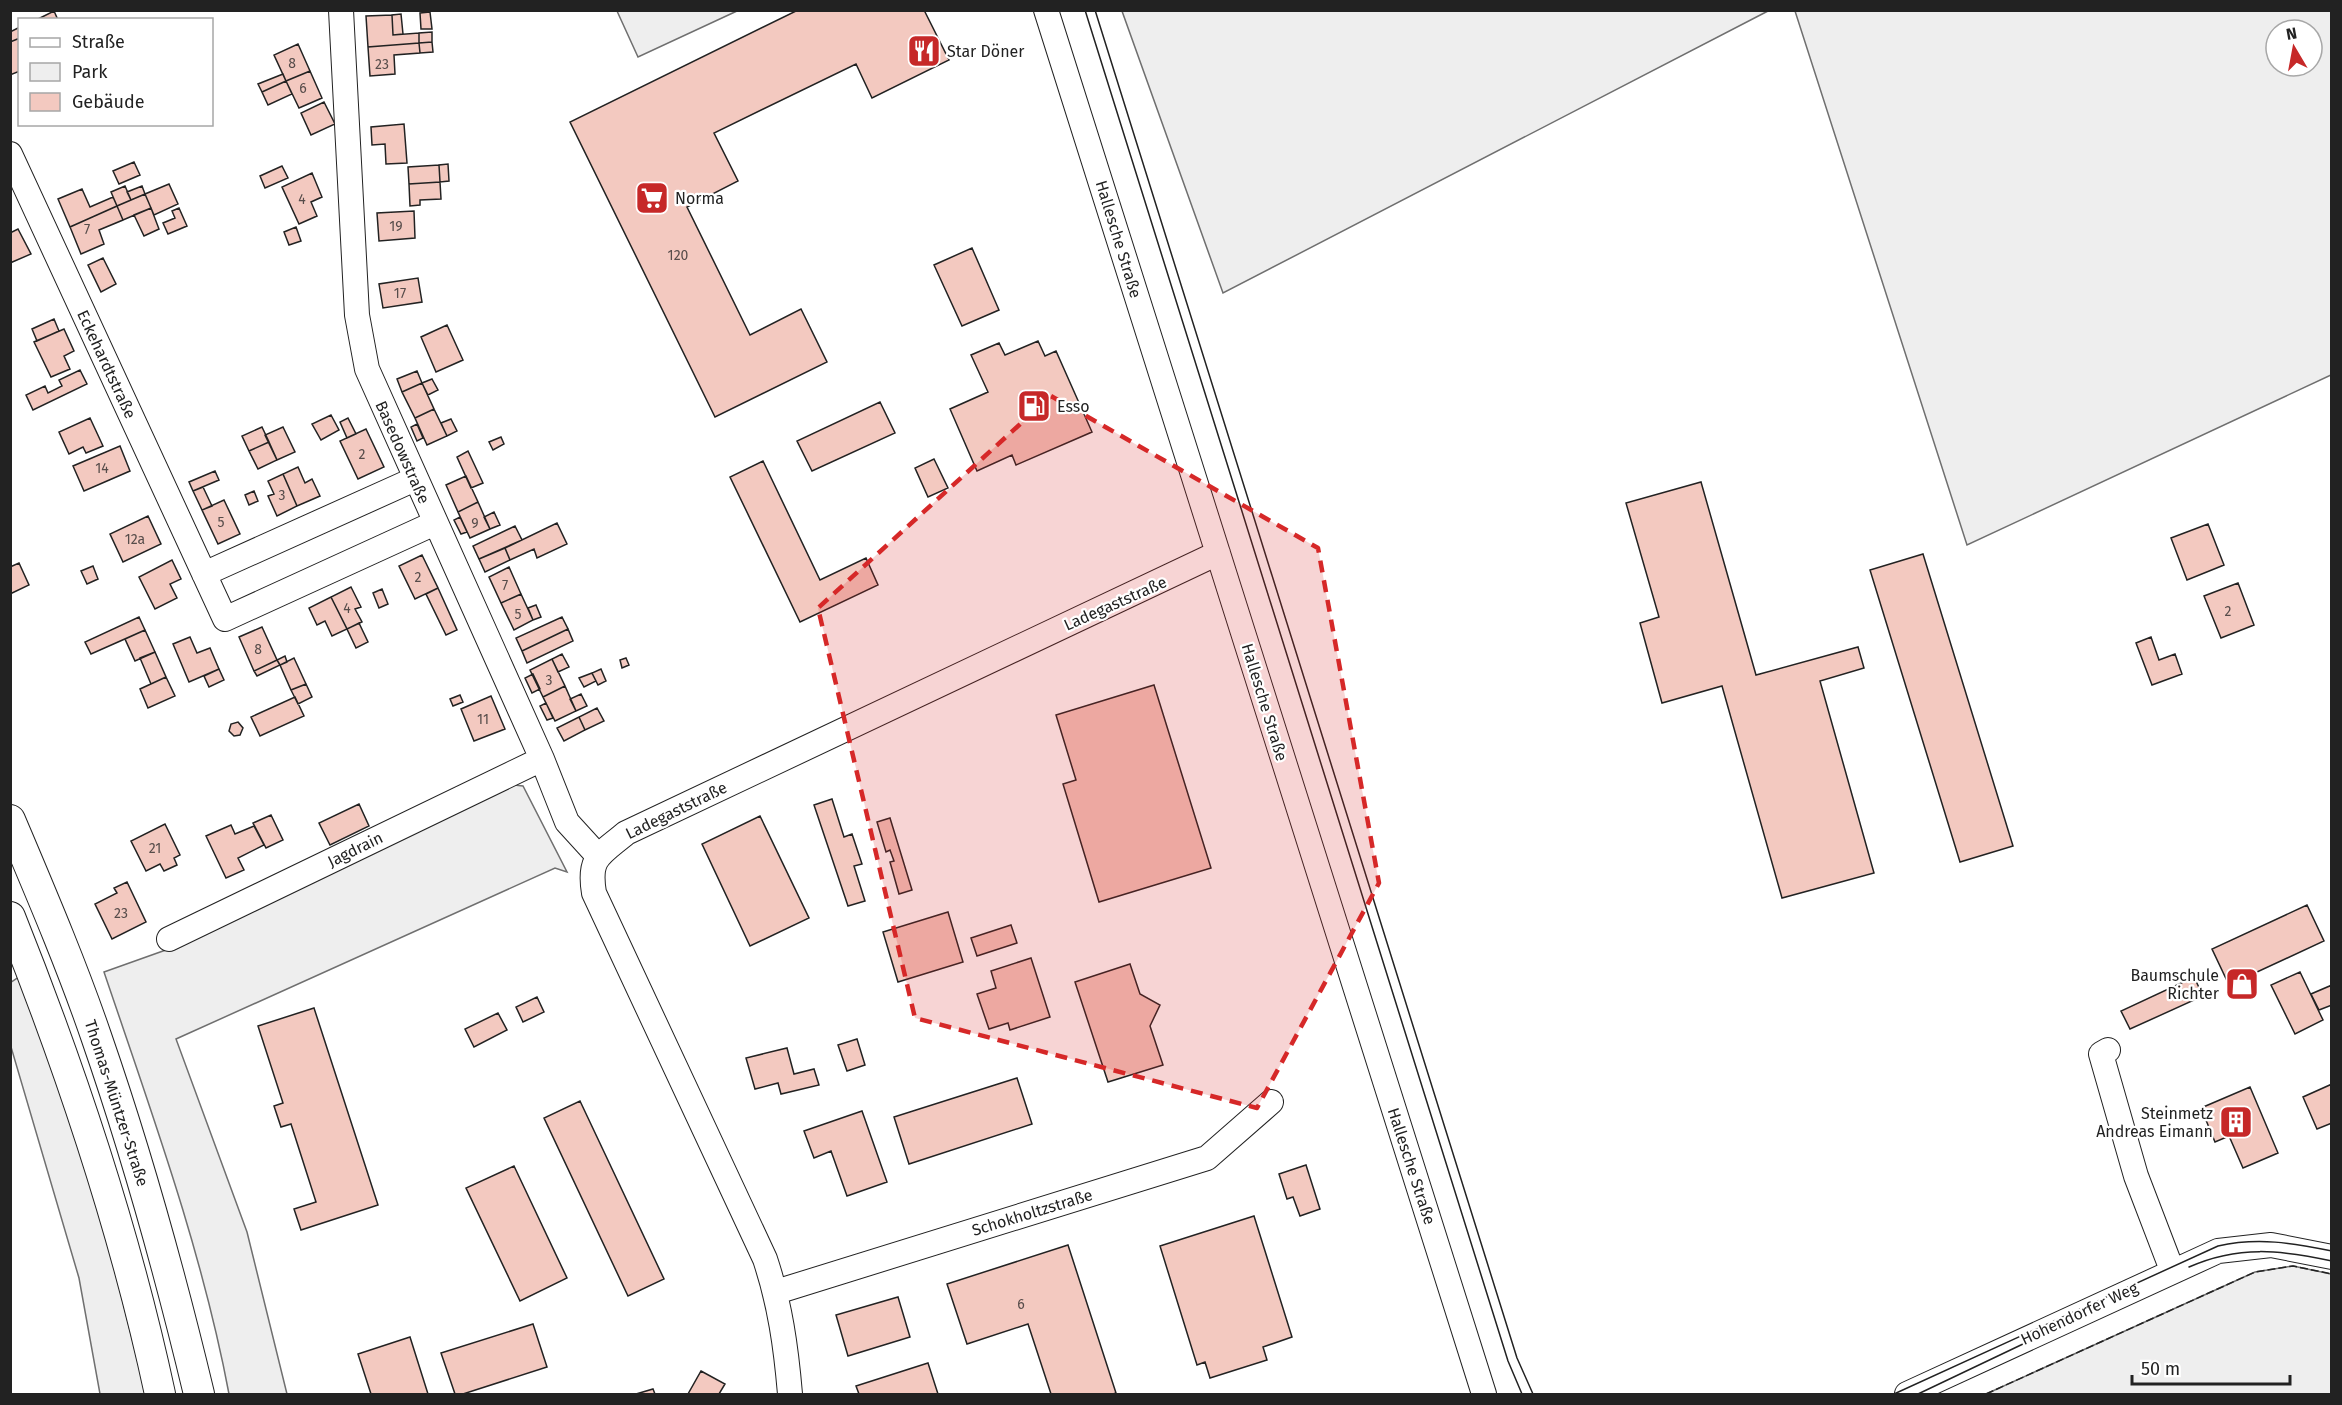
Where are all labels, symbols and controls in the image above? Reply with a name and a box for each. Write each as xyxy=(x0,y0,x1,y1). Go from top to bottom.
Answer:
legend xyxy=(18,18,213,126)
north arrow xyxy=(2264,18,2324,78)
text: N xyxy=(2285,23,2298,44)
text: Straße xyxy=(72,31,125,53)
restaurant icon: Star Döner xyxy=(906,33,942,69)
place label: Star Döner xyxy=(947,42,1025,61)
house number: 8 xyxy=(288,55,296,72)
house number: 23 xyxy=(375,56,389,73)
text: Park xyxy=(72,61,108,83)
house number: 6 xyxy=(299,80,307,97)
text: Gebäude xyxy=(72,91,145,113)
street label: Hallesche Straße xyxy=(1092,178,1145,300)
supermarket icon: Norma xyxy=(634,180,670,216)
place label: Norma xyxy=(675,189,724,208)
house number: 4 xyxy=(298,191,306,208)
house number: 19 xyxy=(389,218,403,235)
house number: 7 xyxy=(84,221,90,238)
house number: 120 xyxy=(668,247,689,264)
house number: 17 xyxy=(394,285,406,302)
street label: Eckehardtstraße xyxy=(73,307,140,422)
fuel station icon: Esso xyxy=(1016,388,1052,424)
place label: Esso xyxy=(1057,397,1090,416)
street label: Basedowstraße xyxy=(371,398,434,507)
house number: 2 xyxy=(359,446,366,463)
house number: 14 xyxy=(95,460,109,477)
house number: 3 xyxy=(279,487,286,504)
house number: 5 xyxy=(217,514,225,531)
house number: 9 xyxy=(471,515,479,532)
house number: 12a xyxy=(125,531,145,548)
house number: 2 xyxy=(415,569,422,586)
street label: Ladegaststraße xyxy=(1061,572,1169,635)
house number: 7 xyxy=(502,577,508,594)
house number: 4 xyxy=(343,600,351,617)
house number: 2 xyxy=(2225,603,2232,620)
house number: 5 xyxy=(514,606,522,623)
house number: 8 xyxy=(254,641,262,658)
street label: Hallesche Straße xyxy=(1238,641,1291,763)
house number: 3 xyxy=(546,672,553,689)
house number: 11 xyxy=(477,711,489,728)
street label: Ladegaststraße xyxy=(622,778,730,843)
street label: Jagdrain xyxy=(324,828,386,871)
house number: 21 xyxy=(149,840,161,857)
house number: 23 xyxy=(114,905,128,922)
place label: Baumschule Richter xyxy=(2130,966,2220,1003)
shop icon: Baumschule Richter xyxy=(2224,966,2260,1002)
street label: Thomas-Müntzer-Straße xyxy=(81,1017,152,1189)
place label: Steinmetz Andreas Eimann xyxy=(2096,1104,2213,1141)
building icon: Steinmetz Andreas Eimann xyxy=(2218,1104,2254,1140)
street label: Hallesche Straße xyxy=(1384,1105,1439,1227)
street label: Schokholtzstraße xyxy=(970,1185,1095,1240)
street label: Hohendorfer Weg xyxy=(2018,1278,2141,1349)
house number: 6 xyxy=(1017,1296,1025,1313)
scale bar xyxy=(2132,1348,2290,1386)
text: 50 m xyxy=(2141,1358,2180,1380)

